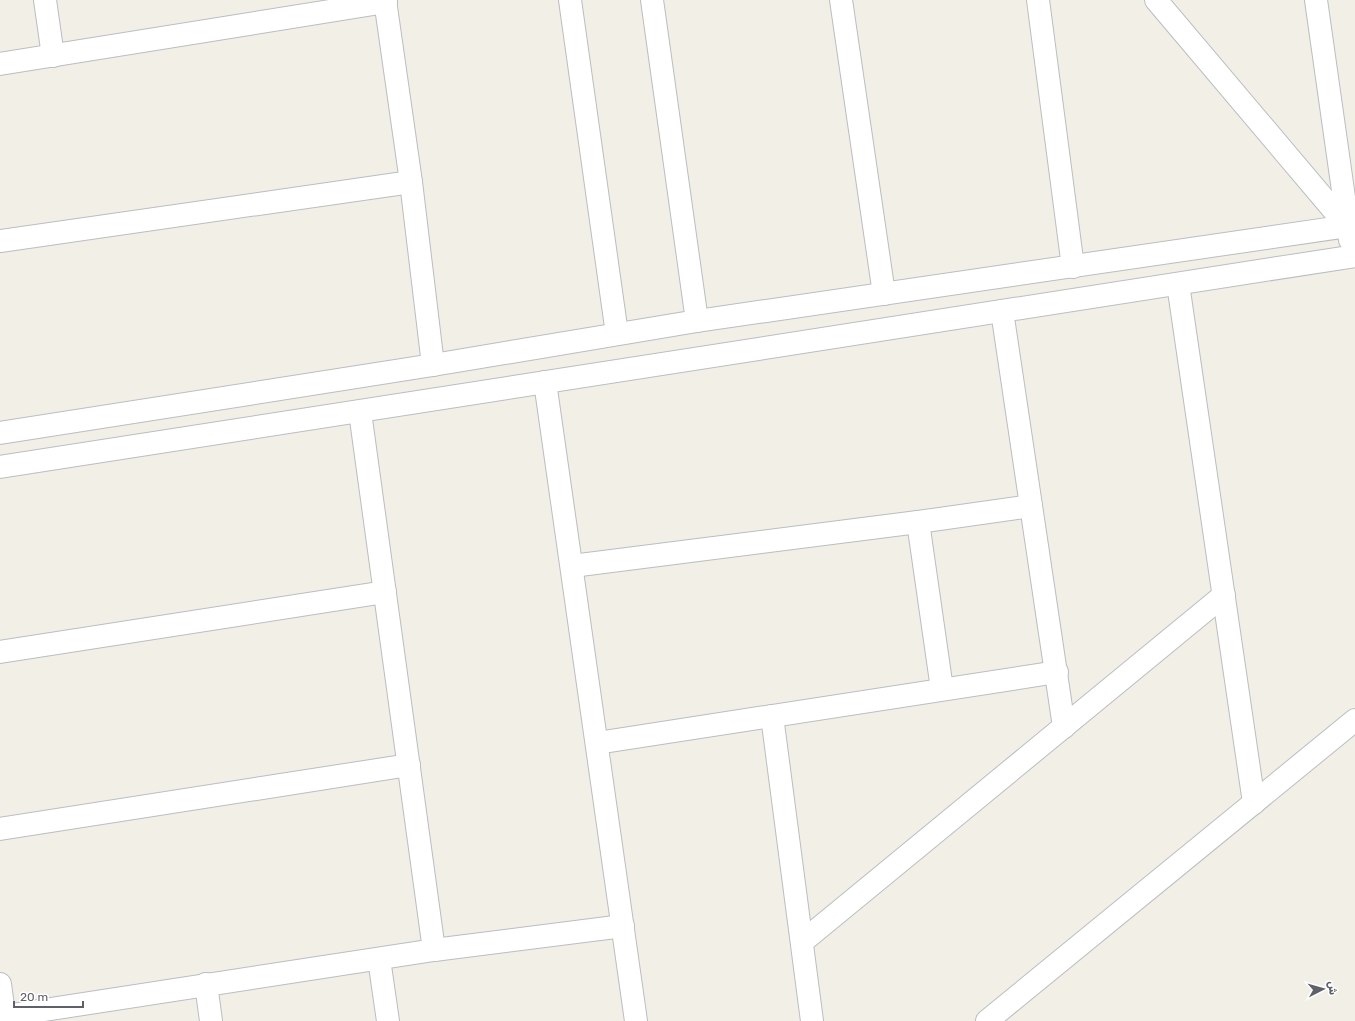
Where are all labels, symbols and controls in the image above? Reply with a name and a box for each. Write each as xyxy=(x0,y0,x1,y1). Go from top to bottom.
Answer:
north arrow xyxy=(1303,969,1343,1009)
text: ش xyxy=(1325,980,1340,996)
scale bar xyxy=(14,983,83,1009)
text: 20 m xyxy=(20,990,48,1004)

